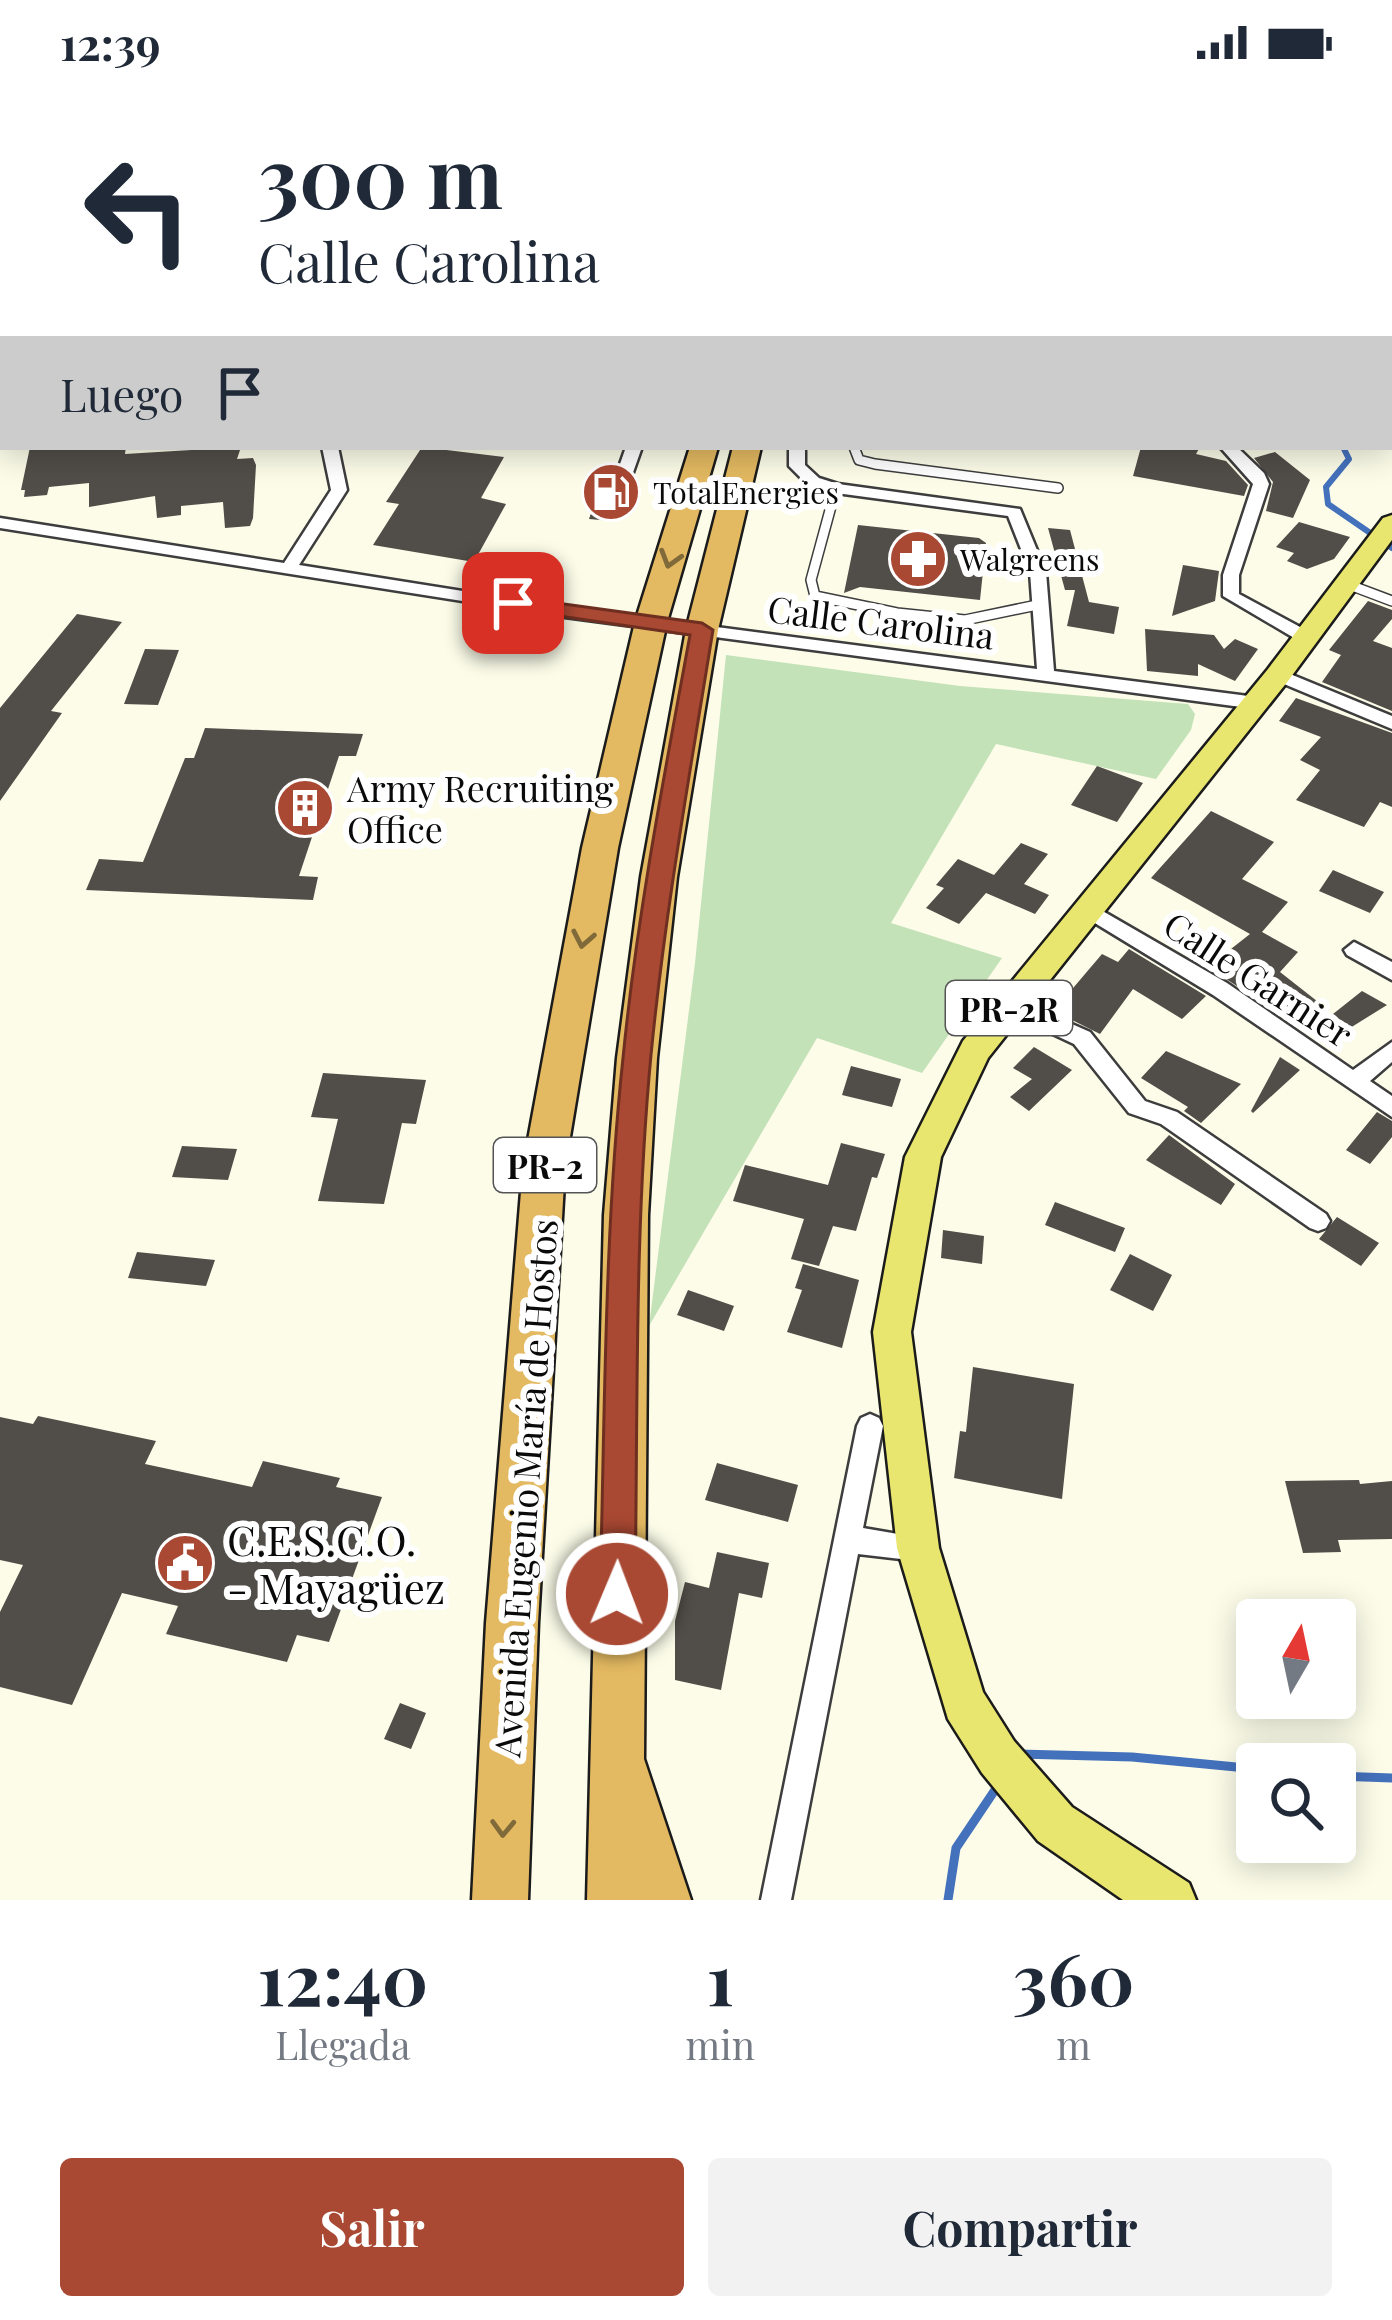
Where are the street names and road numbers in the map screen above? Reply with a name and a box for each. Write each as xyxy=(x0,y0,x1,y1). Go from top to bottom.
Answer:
street label: Calle Carolina xyxy=(765,583,997,659)
street label: Calle Garnier xyxy=(1156,899,1362,1057)
road number: PR-2R xyxy=(946,981,1072,1035)
road number: PR-2 xyxy=(494,1138,596,1192)
street label: Avenida Eugenio María de Hostos xyxy=(481,1217,567,1760)

